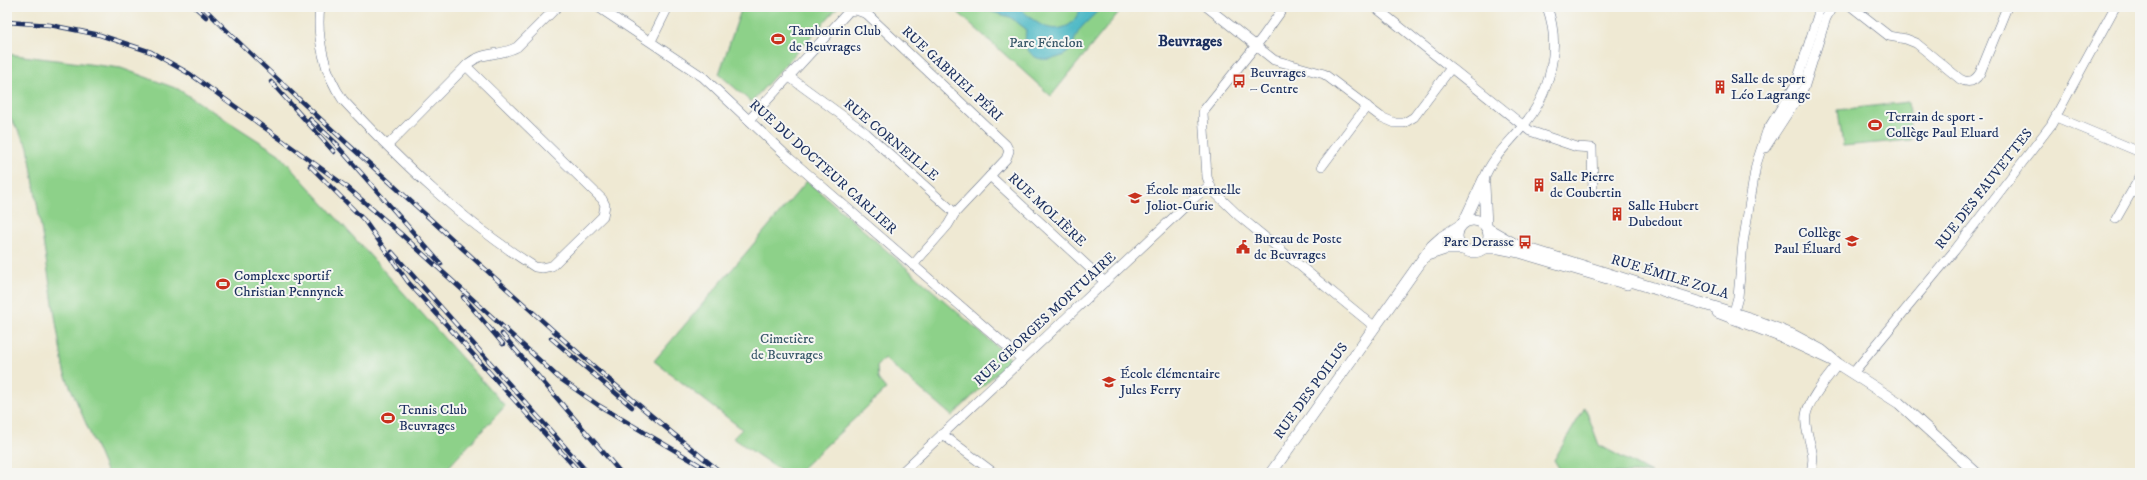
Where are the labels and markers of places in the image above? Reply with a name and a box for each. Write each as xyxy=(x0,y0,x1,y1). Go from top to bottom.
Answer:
place label: Tambourin Club de Beuvrages xyxy=(789,22,881,56)
sports icon: Tambourin Club de Beuvrages xyxy=(770,31,786,47)
place label: Beuvrages – Centre xyxy=(1250,64,1306,98)
place label: Salle de sport Léo Lagrange xyxy=(1731,70,1811,104)
bus stop icon: Beuvrages – Centre xyxy=(1231,73,1247,89)
building icon: Salle de sport Léo Lagrange xyxy=(1712,79,1728,95)
place label: Terrain de sport - Collège Paul Eluard xyxy=(1886,108,1999,142)
sports icon: Terrain de sport - Collège Paul Eluard xyxy=(1867,117,1883,133)
place label: Salle Pierre de Coubertin xyxy=(1550,168,1622,202)
building icon: Salle Pierre de Coubertin xyxy=(1531,177,1547,193)
place label: École maternelle Joliot-Curie xyxy=(1144,181,1241,215)
school or university icon: École maternelle Joliot-Curie xyxy=(1127,190,1143,206)
place label: Salle Hubert Dubedout xyxy=(1628,197,1699,231)
building icon: Salle Hubert Dubedout xyxy=(1609,206,1625,222)
place label: Collège Paul Éluard xyxy=(1774,224,1841,258)
place label: Bureau de Poste de Beuvrages xyxy=(1254,230,1342,264)
place label: Parc Derasse xyxy=(1443,233,1514,251)
school or university icon: Collège Paul Éluard xyxy=(1844,233,1860,249)
bus stop icon: Parc Derasse xyxy=(1517,234,1533,250)
public building icon: Bureau de Poste de Beuvrages xyxy=(1235,239,1251,255)
place label: Complexe sportif Christian Pennynck xyxy=(234,267,344,301)
sports icon: Complexe sportif Christian Pennynck xyxy=(215,276,231,292)
place label: École élémentaire Jules Ferry xyxy=(1118,365,1220,399)
school or university icon: École élémentaire Jules Ferry xyxy=(1101,374,1117,390)
place label: Tennis Club Beuvrages xyxy=(399,401,467,435)
sports icon: Tennis Club Beuvrages xyxy=(380,410,396,426)

